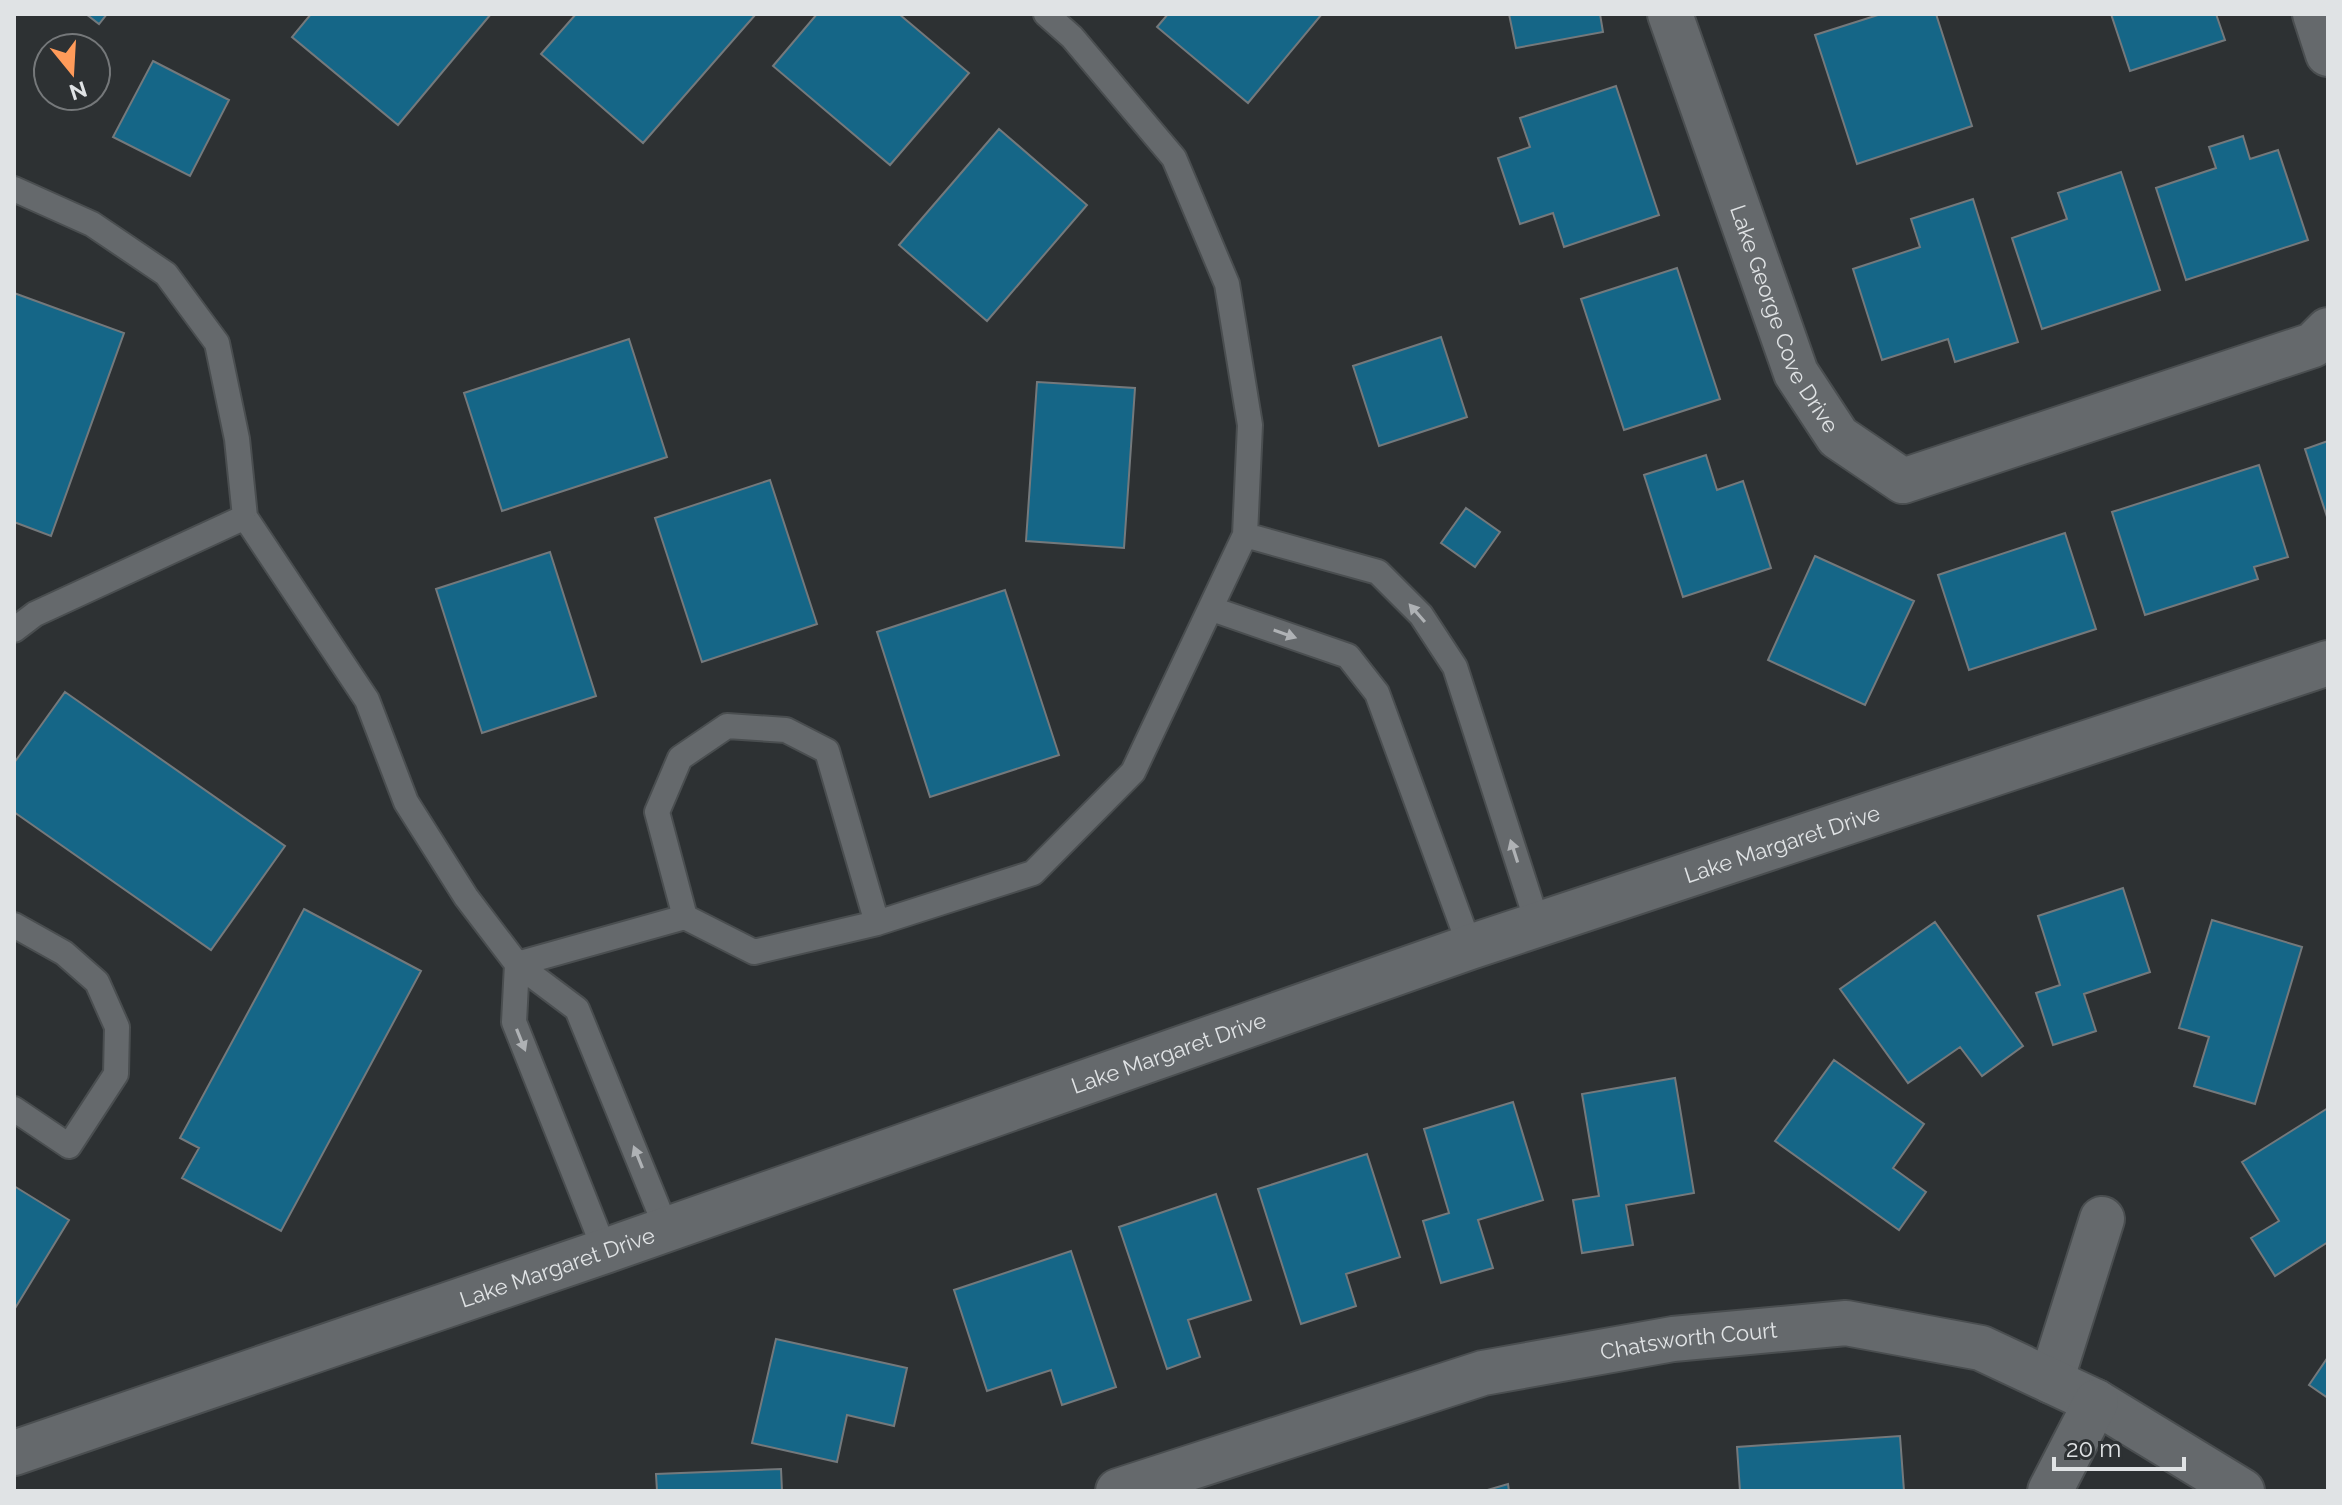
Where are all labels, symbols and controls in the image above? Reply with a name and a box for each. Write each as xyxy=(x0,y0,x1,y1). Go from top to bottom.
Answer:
north arrow xyxy=(32,32,112,112)
text: N xyxy=(66,76,90,106)
street label: Lake George Cove Drive xyxy=(1725,201,1845,438)
one-way arrow xyxy=(1409,603,1426,623)
one-way arrow xyxy=(1274,629,1298,641)
street label: Lake Margaret Drive xyxy=(1681,799,1883,888)
one-way arrow xyxy=(1508,839,1520,863)
street label: Lake Margaret Drive xyxy=(1068,1007,1269,1099)
one-way arrow xyxy=(515,1028,528,1052)
one-way arrow xyxy=(631,1145,644,1169)
street label: Lake Margaret Drive xyxy=(456,1222,658,1313)
street label: Chatsworth Court xyxy=(1598,1316,1779,1365)
scale bar xyxy=(2054,1421,2184,1471)
text: 20 m xyxy=(2066,1434,2121,1463)

